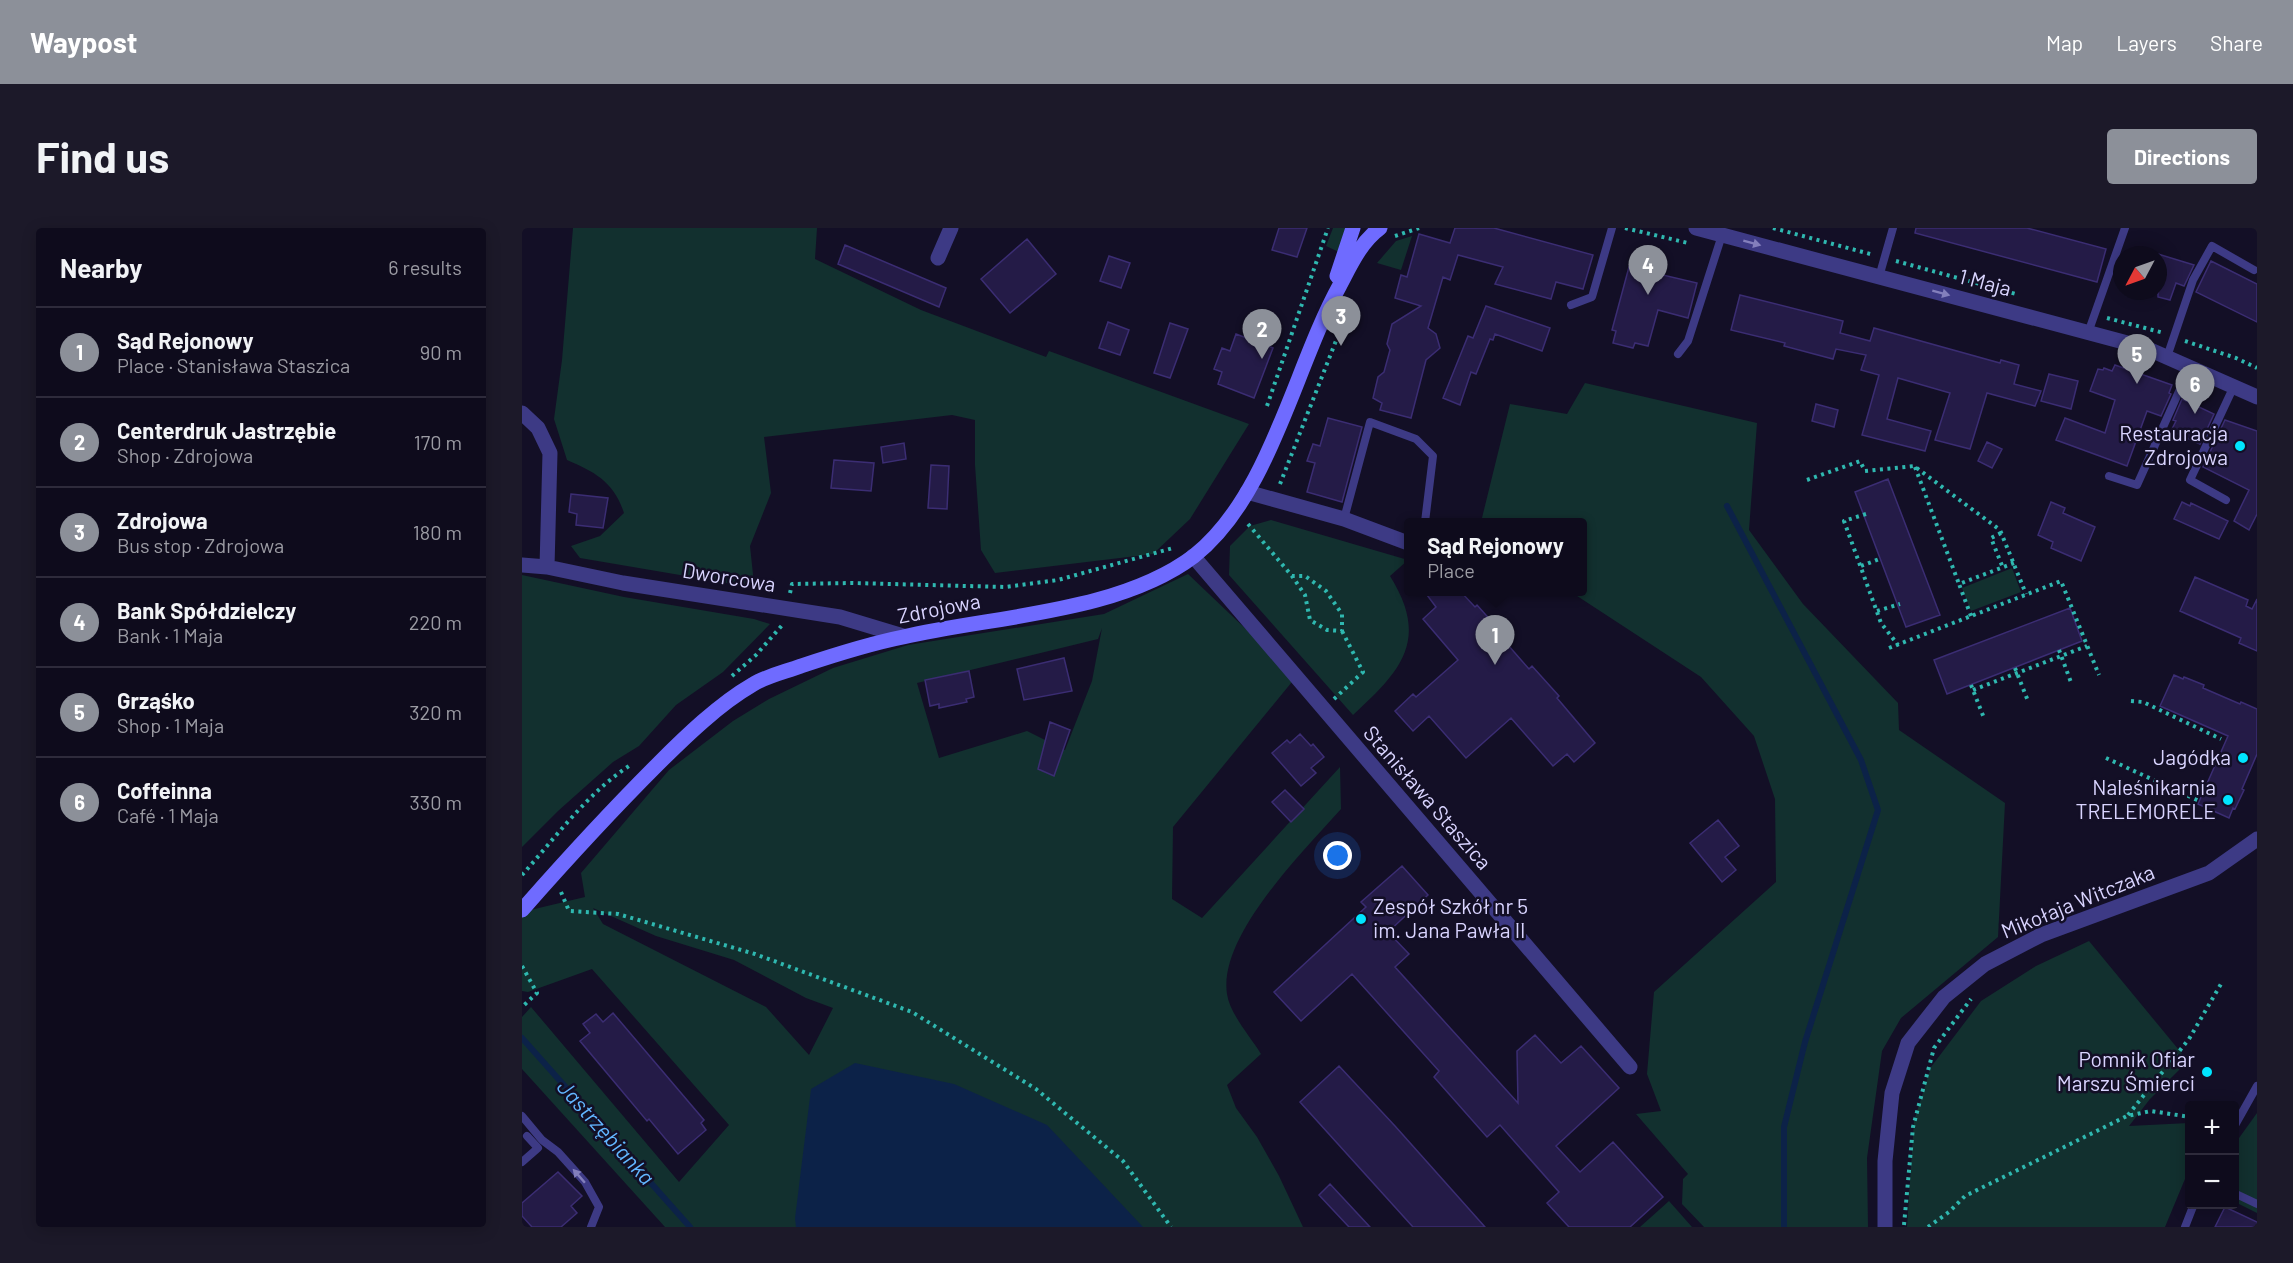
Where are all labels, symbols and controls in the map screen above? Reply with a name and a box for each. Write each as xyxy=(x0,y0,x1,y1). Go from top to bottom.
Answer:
text: Waypost xyxy=(30,25,137,59)
text: Map xyxy=(2046,30,2083,55)
text: Layers xyxy=(2116,30,2177,55)
text: Share xyxy=(2210,30,2263,55)
button: Directions xyxy=(2107,129,2257,184)
text: Find us xyxy=(36,131,169,181)
one-way arrow xyxy=(1743,239,1761,248)
pin: 4 xyxy=(1628,245,1668,295)
north arrow xyxy=(2113,246,2167,300)
text: Nearby xyxy=(60,252,142,283)
text: 6 results xyxy=(388,255,462,279)
street label: 1 Maja xyxy=(1956,263,2014,301)
one-way arrow xyxy=(1931,289,1950,299)
pin: 3 xyxy=(1322,296,1360,346)
pin: 2 xyxy=(1242,310,1282,359)
text: Sąd Rejonowy xyxy=(117,327,254,353)
pin: 5 xyxy=(2118,334,2156,384)
text: 1 xyxy=(76,340,83,364)
text: 90 m xyxy=(420,340,462,364)
text: Place · Stanisława Staszica xyxy=(117,353,350,377)
pin: 6 xyxy=(2176,364,2214,414)
text: Centerdruk Jastrzębie xyxy=(117,417,336,443)
place label: Restauracja Zdrojowa xyxy=(2119,420,2228,469)
text: 2 xyxy=(74,430,85,454)
text: 170 m xyxy=(414,430,462,454)
marker: Restauracja Zdrojowa xyxy=(2233,439,2247,453)
text: Shop · Zdrojowa xyxy=(117,443,253,467)
text: Zdrojowa xyxy=(117,507,208,533)
popup xyxy=(1404,518,1587,596)
text: 3 xyxy=(74,520,85,544)
text: 180 m xyxy=(413,520,462,544)
text: Sąd Rejonowy xyxy=(1427,532,1564,558)
text: Bus stop · Zdrojowa xyxy=(117,533,284,557)
street label: Dworcowa xyxy=(681,557,778,596)
text: Place xyxy=(1427,558,1475,582)
street label: Zdrojowa xyxy=(895,587,982,628)
text: Bank Spółdzielczy xyxy=(117,597,296,623)
text: 4 xyxy=(73,610,86,634)
text: 220 m xyxy=(409,610,462,634)
pin: 1 xyxy=(1476,616,1514,665)
text: Bank · 1 Maja xyxy=(117,623,223,647)
text: Grząśko xyxy=(117,687,195,713)
text: 5 xyxy=(74,700,85,724)
text: 320 m xyxy=(409,700,462,724)
text: Shop · 1 Maja xyxy=(117,713,224,737)
street label: Stanisława Staszica xyxy=(1359,720,1497,874)
place label: Jagódka xyxy=(2153,744,2231,769)
marker: Jagódka xyxy=(2236,751,2250,765)
place label: Naleśnikarnia TRELEMORELE xyxy=(2076,774,2216,823)
text: Coffeinna xyxy=(117,777,212,803)
text: 6 xyxy=(74,790,85,814)
text: 330 m xyxy=(410,790,462,814)
marker: Naleśnikarnia TRELEMORELE xyxy=(2221,793,2235,807)
text: Café · 1 Maja xyxy=(117,803,219,827)
your location xyxy=(1323,841,1352,870)
street label: Mikołaja Witczaka xyxy=(1997,858,2158,943)
place label: Zespół Szkół nr 5 im. Jana Pawła II xyxy=(1373,893,1528,942)
marker: Zespół Szkół nr 5 im. Jana Pawła II xyxy=(1354,912,1368,926)
place label: Pomnik Ofiar Marszu Śmierci xyxy=(2057,1046,2195,1095)
marker: Pomnik Ofiar Marszu Śmierci xyxy=(2200,1065,2214,1079)
water label: Jastrzębianka xyxy=(553,1073,661,1189)
map controls xyxy=(2185,1101,2239,1209)
button: + xyxy=(2185,1101,2239,1155)
button: − xyxy=(2185,1155,2239,1209)
one-way arrow xyxy=(573,1169,586,1184)

